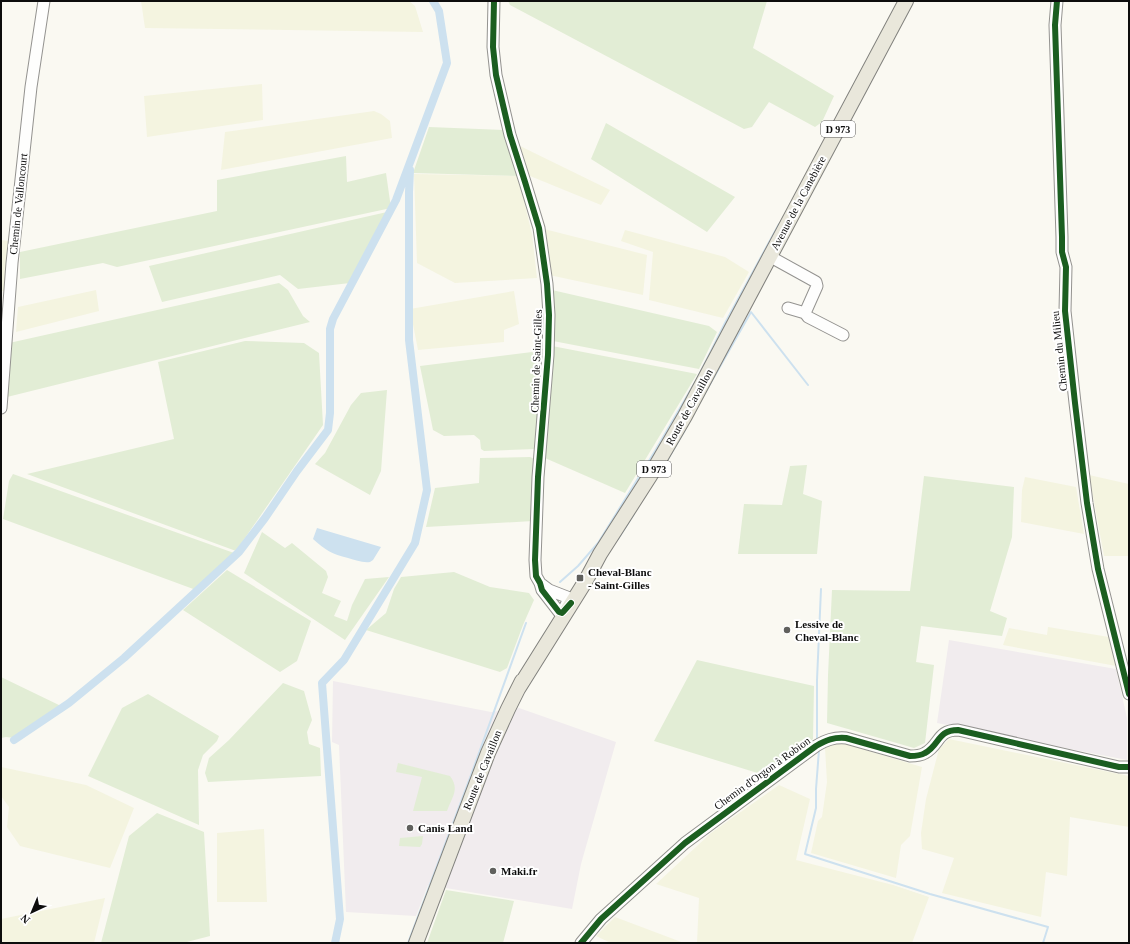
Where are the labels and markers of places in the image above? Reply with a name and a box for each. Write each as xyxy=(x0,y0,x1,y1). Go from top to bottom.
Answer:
place label: Cheval-Blanc - Saint-Gilles xyxy=(588,566,652,591)
marker: Cheval-Blanc - Saint-Gilles xyxy=(575,573,585,583)
place label: Lessive de Cheval-Blanc xyxy=(795,618,859,643)
marker: Lessive de Cheval-Blanc xyxy=(782,625,792,635)
place label: Canis Land xyxy=(418,822,473,834)
marker: Canis Land xyxy=(405,823,415,833)
place label: Maki.fr xyxy=(501,865,537,877)
marker: Maki.fr xyxy=(488,866,498,876)

